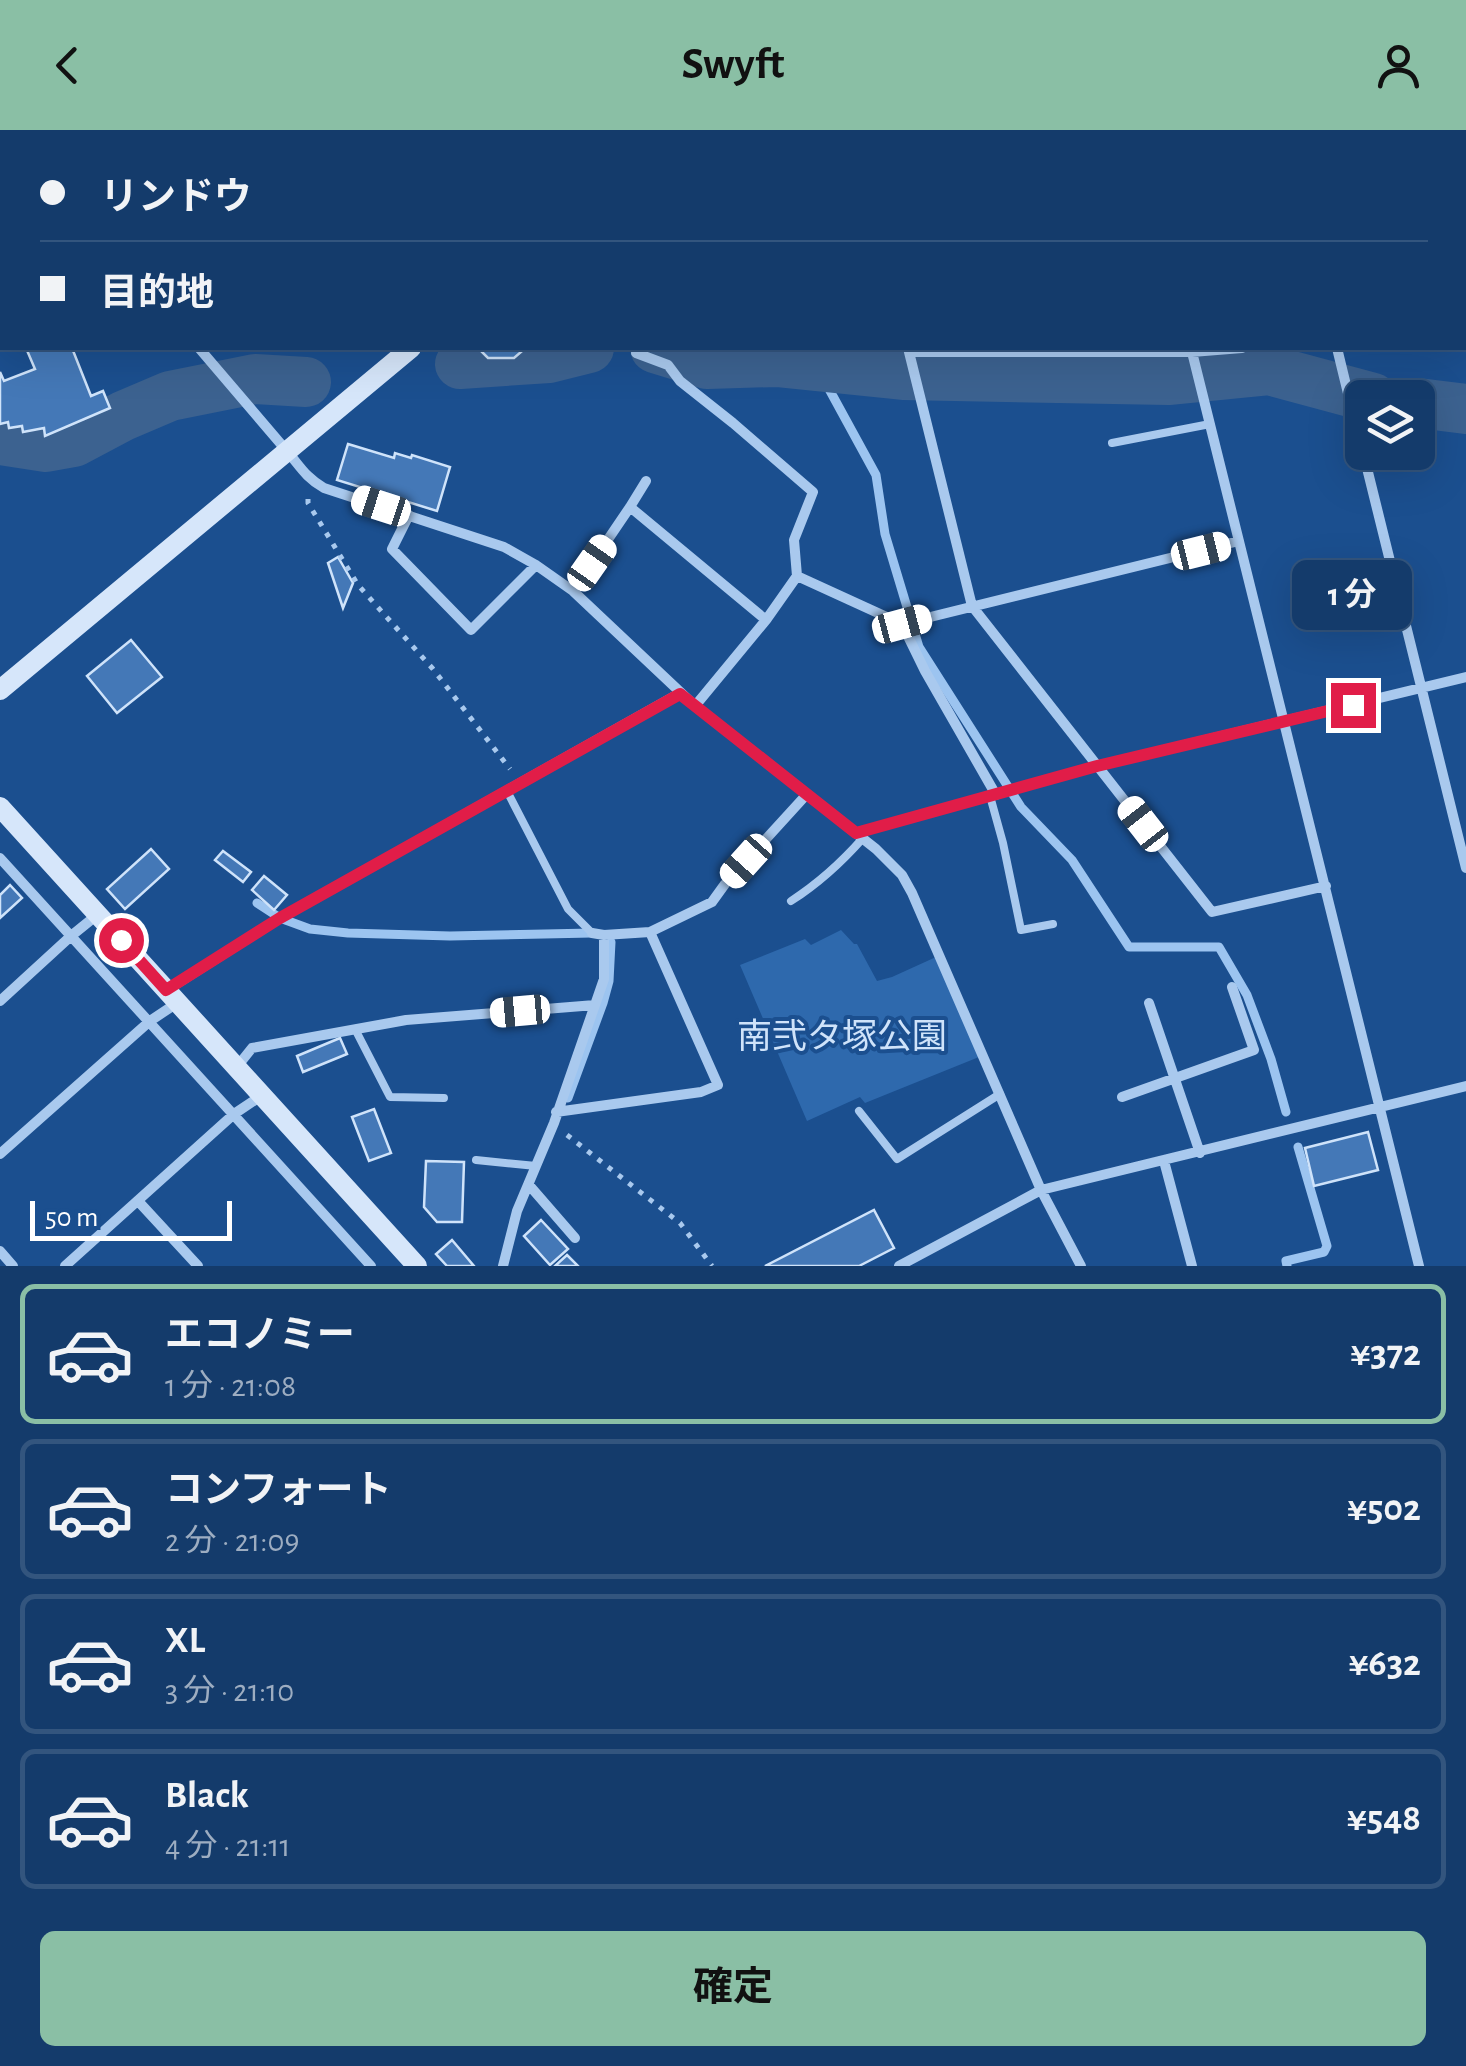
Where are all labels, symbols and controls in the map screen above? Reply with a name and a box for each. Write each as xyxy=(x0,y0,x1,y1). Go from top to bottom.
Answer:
icon: back xyxy=(40,38,95,93)
icon: person xyxy=(1371,38,1426,93)
text: Swyft xyxy=(681,42,785,87)
text: リンドウ xyxy=(100,179,252,217)
text: 目的地 xyxy=(100,275,214,313)
map controls xyxy=(1345,380,1435,470)
button: layers xyxy=(1345,380,1435,470)
car xyxy=(348,482,414,530)
car xyxy=(1168,529,1234,573)
car xyxy=(563,530,621,596)
callout: 1 分 xyxy=(1293,560,1413,630)
text: 1 分 xyxy=(1328,579,1376,611)
car xyxy=(869,602,935,646)
route end xyxy=(1331,683,1376,728)
car xyxy=(1113,791,1173,857)
car xyxy=(715,829,777,893)
route start xyxy=(99,918,144,963)
car xyxy=(489,993,551,1029)
park label: 南弐タ塚公園 xyxy=(737,1018,947,1055)
scale bar xyxy=(30,1196,232,1240)
text: 50 m xyxy=(45,1204,99,1232)
icon: car xyxy=(45,1309,135,1399)
text: エコノミー xyxy=(165,1317,355,1355)
text: ¥372 xyxy=(1350,1335,1421,1373)
text: 1 分 · 21:08 xyxy=(165,1370,296,1402)
icon: car xyxy=(45,1464,135,1554)
text: コンフォート xyxy=(165,1472,392,1510)
text: ¥502 xyxy=(1347,1490,1421,1528)
text: 2 分 · 21:09 xyxy=(165,1525,300,1557)
icon: car xyxy=(45,1619,135,1709)
text: XL xyxy=(165,1622,205,1660)
text: ¥632 xyxy=(1348,1645,1421,1683)
text: 3 分 · 21:10 xyxy=(165,1675,294,1707)
icon: car xyxy=(45,1774,135,1864)
text: Black xyxy=(165,1777,249,1815)
text: ¥548 xyxy=(1347,1800,1421,1838)
text: 4 分 · 21:11 xyxy=(165,1830,290,1862)
button: 確定 xyxy=(40,1931,1426,2046)

